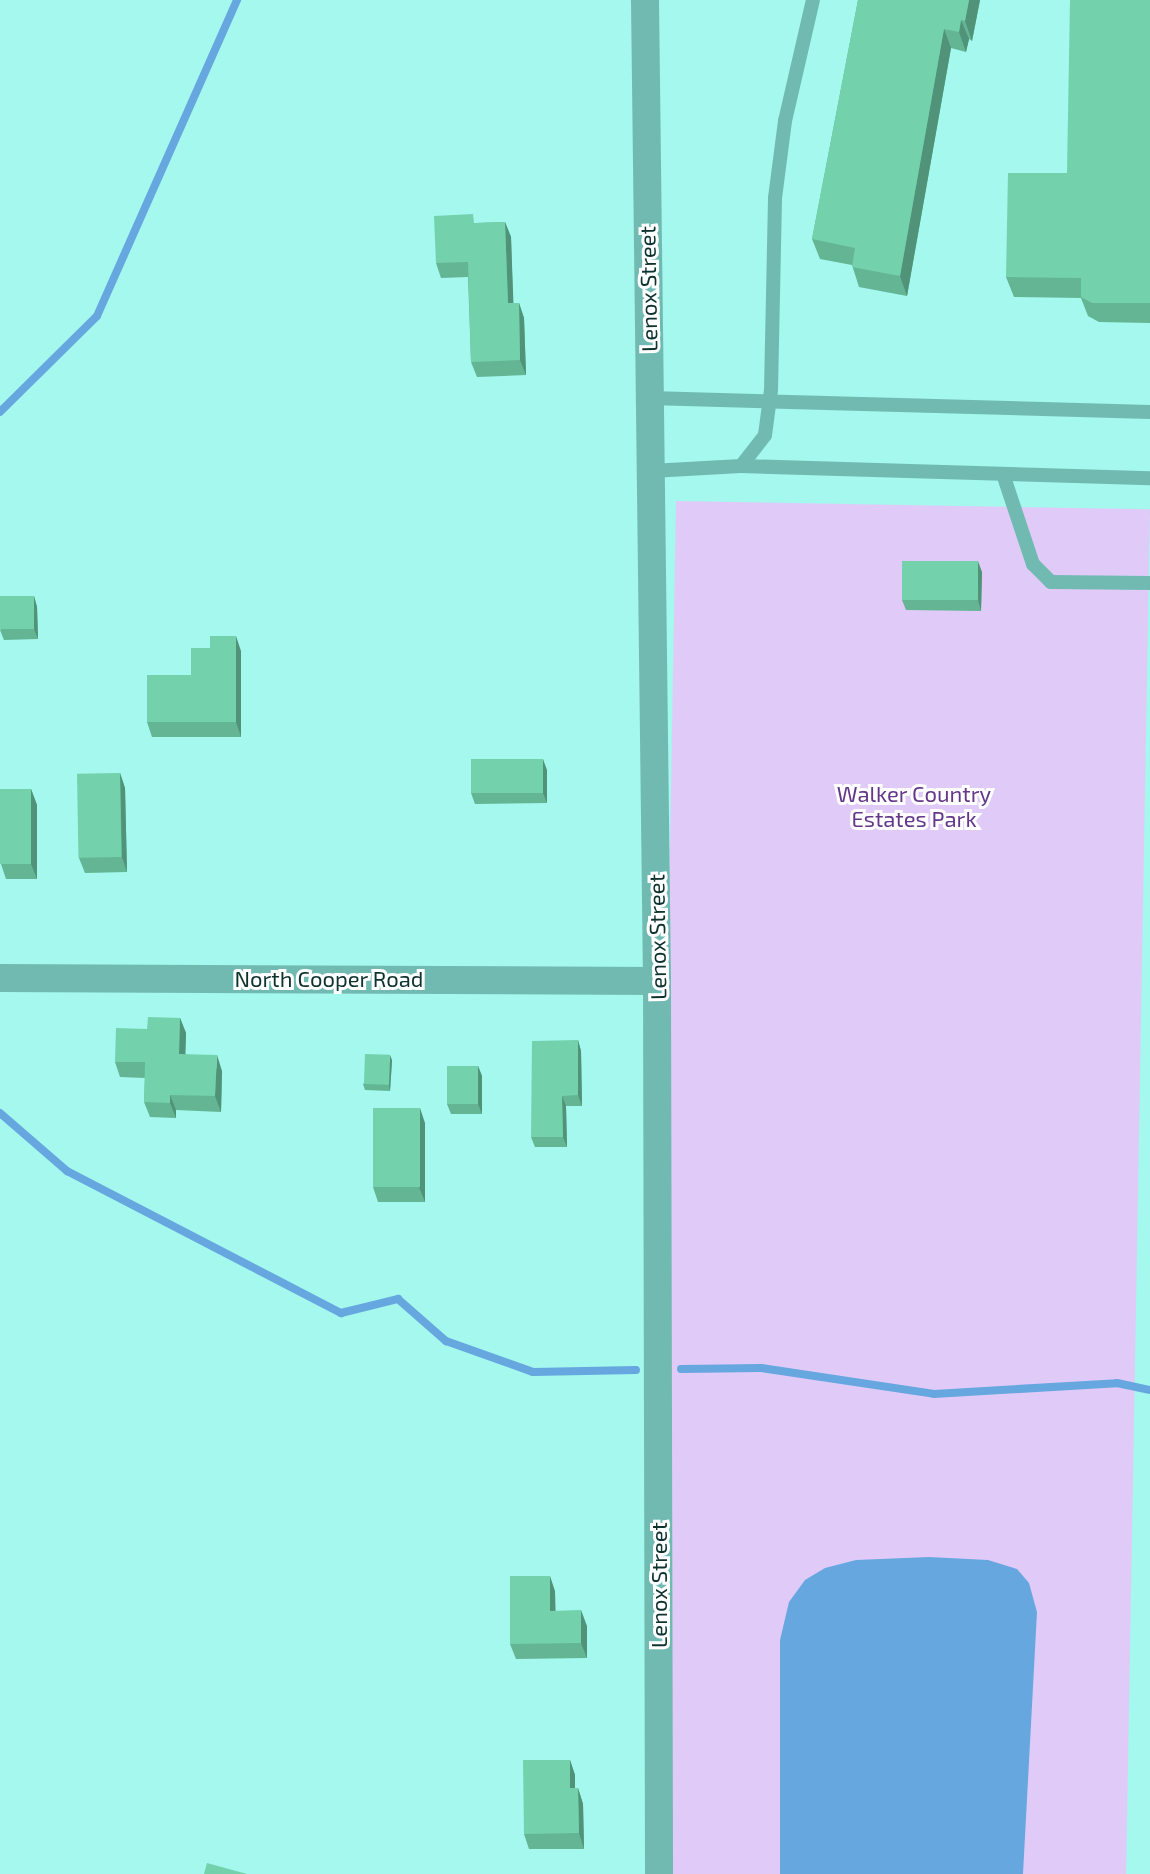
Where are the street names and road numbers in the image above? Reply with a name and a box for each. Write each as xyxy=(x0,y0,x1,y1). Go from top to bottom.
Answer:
street label: Lenox Street xyxy=(634,226,662,352)
street label: Lenox Street xyxy=(643,874,671,1000)
street label: North Cooper Road xyxy=(234,966,424,992)
street label: Lenox Street xyxy=(646,1522,672,1648)

